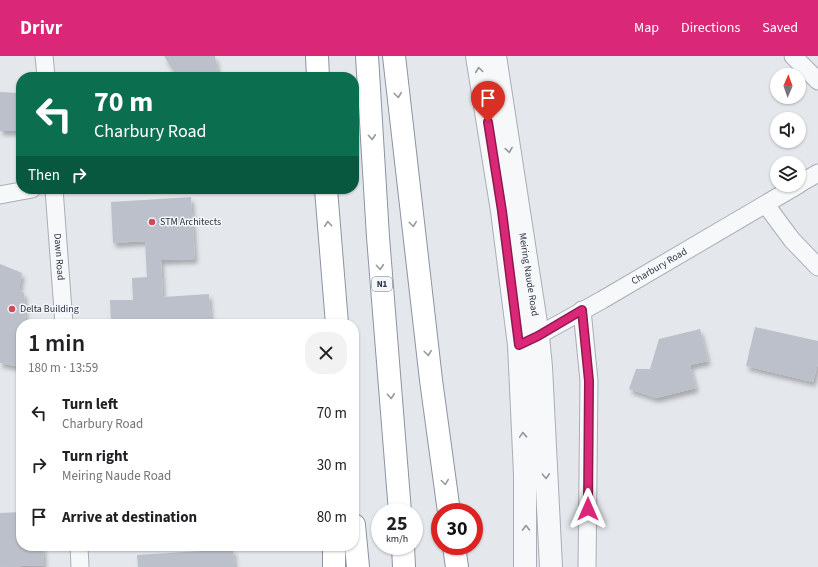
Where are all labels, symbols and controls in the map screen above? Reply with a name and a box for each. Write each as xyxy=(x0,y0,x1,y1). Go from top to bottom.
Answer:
text: Drivr xyxy=(20,15,62,42)
text: Map xyxy=(634,18,659,38)
text: Directions xyxy=(681,18,740,38)
text: Saved xyxy=(762,18,798,38)
one-way arrow xyxy=(475,67,484,73)
north arrow xyxy=(770,68,806,104)
map controls xyxy=(770,68,806,192)
pin xyxy=(471,81,505,122)
text: 70 m xyxy=(94,82,153,122)
icon: arrive xyxy=(477,87,499,109)
icon: left xyxy=(28,88,80,140)
one-way arrow xyxy=(393,92,402,98)
button: sound xyxy=(770,112,806,148)
text: Charbury Road xyxy=(94,119,206,144)
one-way arrow xyxy=(367,134,376,140)
one-way arrow xyxy=(504,147,513,153)
button: layers xyxy=(770,156,806,192)
icon: right xyxy=(68,164,90,186)
text: Then xyxy=(28,165,60,186)
place label: STM Architects xyxy=(160,215,221,229)
marker: STM Architects xyxy=(147,217,157,227)
one-way arrow xyxy=(324,221,333,227)
one-way arrow xyxy=(408,221,417,227)
street label: Meiring Naude Road xyxy=(515,232,542,317)
street label: Dawn Road xyxy=(50,233,68,281)
street label: Charbury Road xyxy=(629,245,690,288)
one-way arrow xyxy=(376,264,385,270)
road number: N1 xyxy=(372,277,392,291)
place label: Delta Building xyxy=(20,302,79,316)
marker: Delta Building xyxy=(7,304,17,314)
text: 1 min xyxy=(28,326,85,361)
button: close xyxy=(305,332,347,374)
one-way arrow xyxy=(423,350,432,356)
text: 180 m · 13:59 xyxy=(28,359,98,377)
one-way arrow xyxy=(386,393,395,399)
text: Turn left xyxy=(62,394,118,415)
icon: left xyxy=(28,402,50,424)
text: 70 m xyxy=(317,403,347,424)
text: Charbury Road xyxy=(62,415,143,433)
one-way arrow xyxy=(519,432,528,438)
text: Turn right xyxy=(62,446,128,467)
icon: right xyxy=(28,454,50,476)
text: 30 m xyxy=(317,455,347,476)
text: Meiring Naude Road xyxy=(62,467,171,485)
one-way arrow xyxy=(542,473,551,479)
one-way arrow xyxy=(440,479,449,485)
position arrow xyxy=(567,488,609,530)
speed limit sign: 30 xyxy=(431,503,483,555)
icon: arrive xyxy=(28,506,50,528)
text: Arrive at destination xyxy=(62,507,197,528)
text: 80 m xyxy=(317,507,347,528)
text: 25 xyxy=(386,510,408,538)
one-way arrow xyxy=(521,525,530,531)
text: km/h xyxy=(386,532,408,546)

